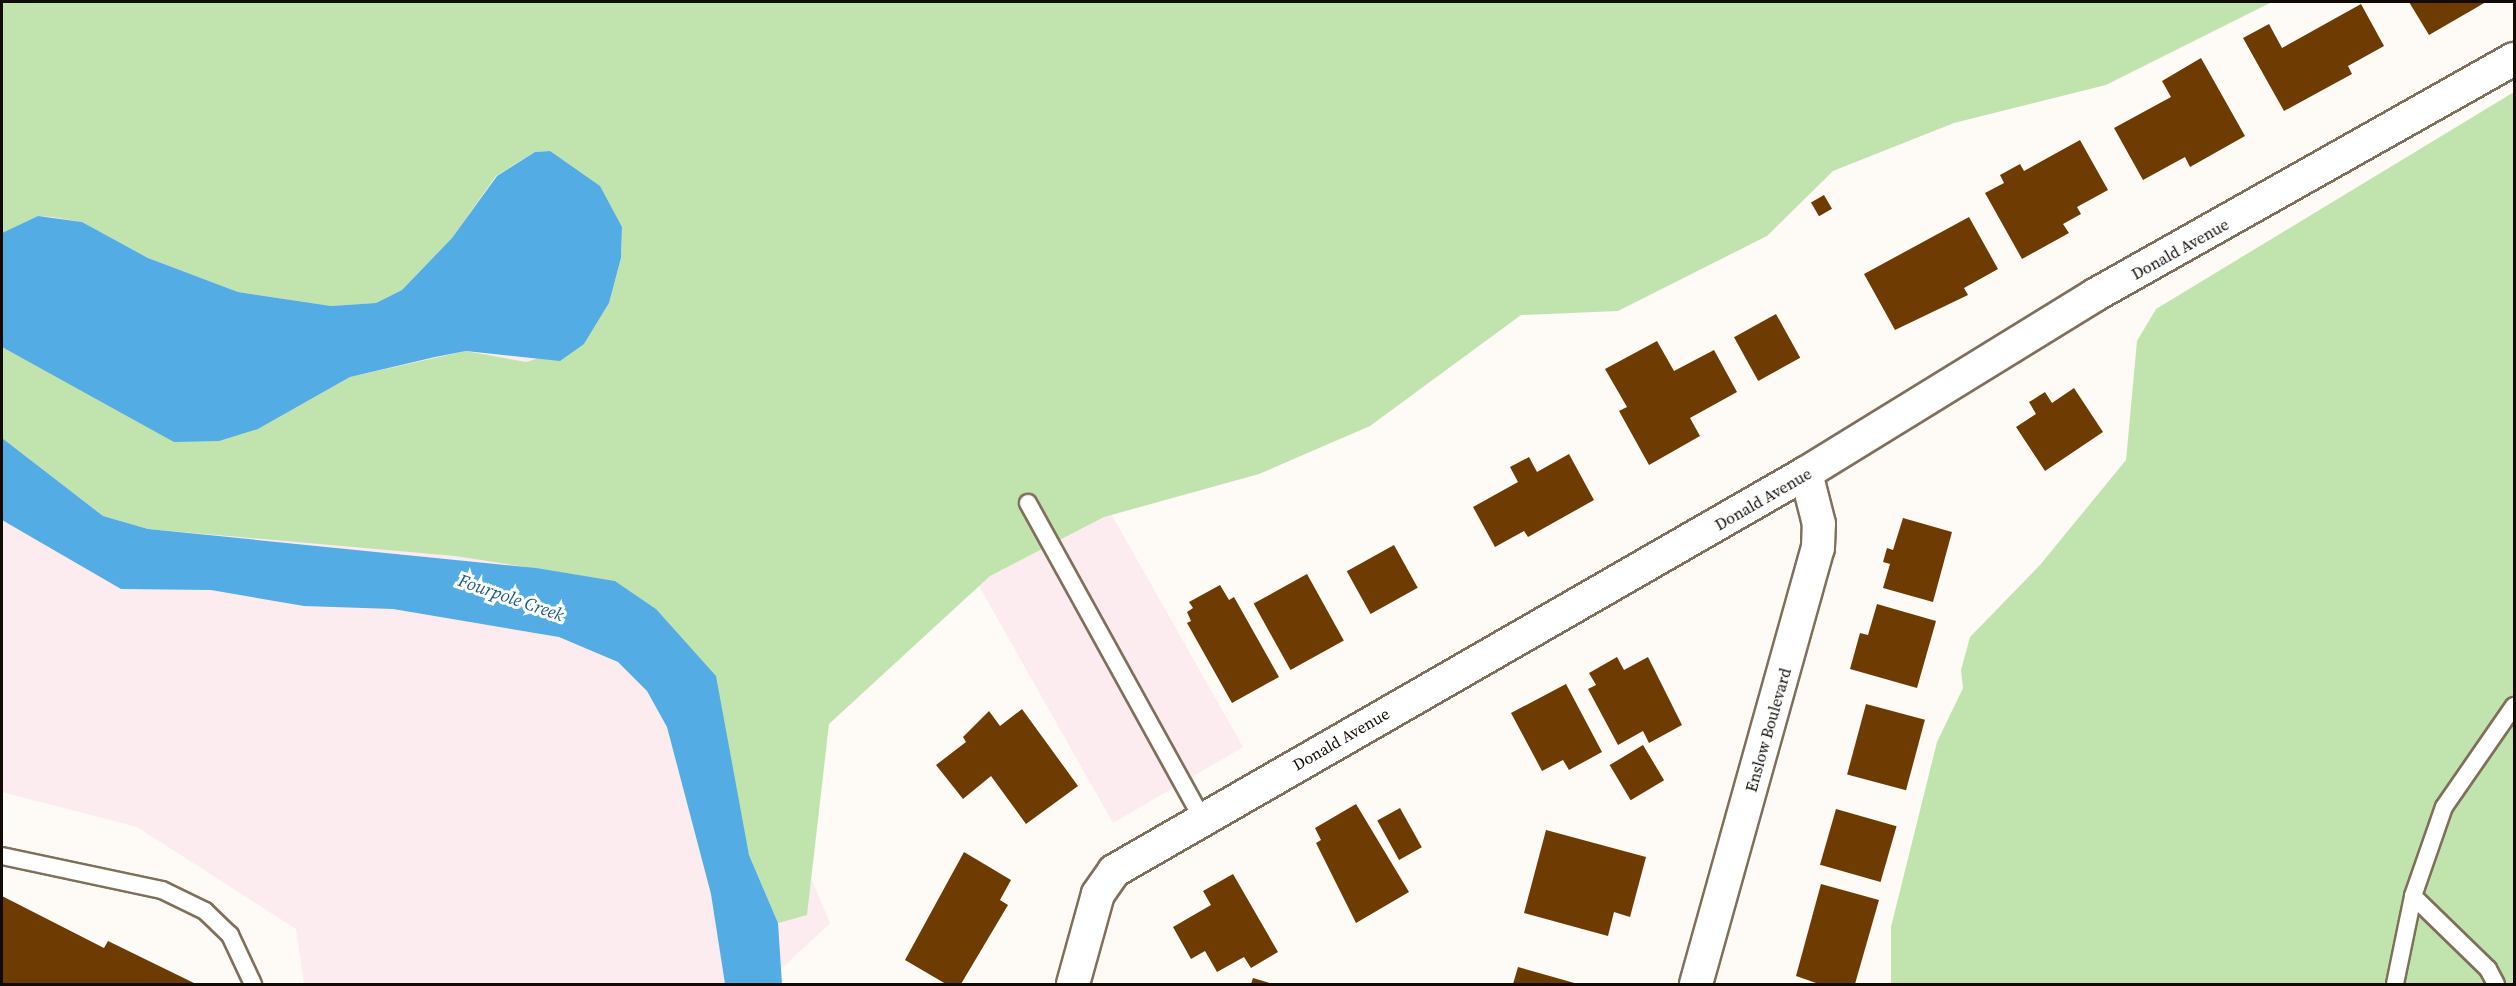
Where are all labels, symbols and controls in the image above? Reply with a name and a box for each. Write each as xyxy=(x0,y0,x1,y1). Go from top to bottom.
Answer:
street label: Donald Avenue xyxy=(2128,214,2232,284)
street label: Donald Avenue xyxy=(1711,464,1815,534)
water label: Fourpole Creek xyxy=(455,570,567,626)
street label: Enslow Boulevard xyxy=(1741,666,1795,794)
street label: Donald Avenue xyxy=(1289,704,1393,774)

